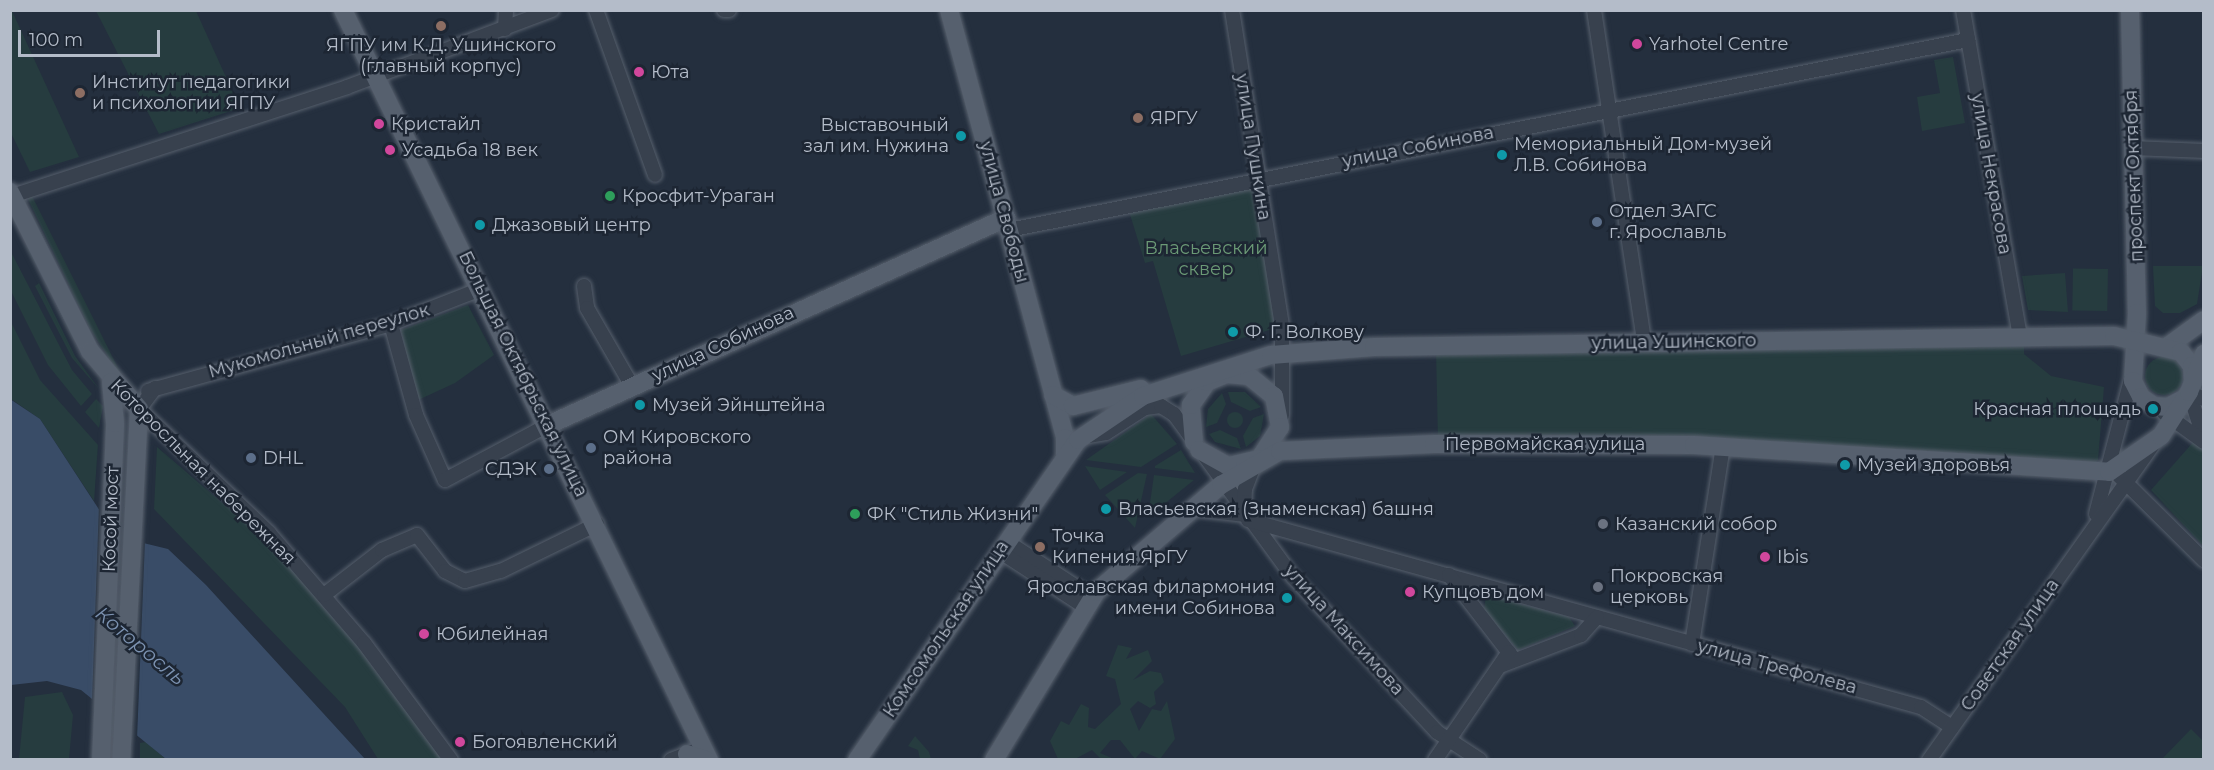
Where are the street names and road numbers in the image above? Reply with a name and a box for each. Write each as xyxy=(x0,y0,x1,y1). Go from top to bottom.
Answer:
street label: улица Пушкина xyxy=(1231,72,1275,222)
street label: проспект Октября xyxy=(2120,89,2148,263)
street label: улица Некрасова xyxy=(1966,92,2016,256)
street label: улица Собинова xyxy=(1340,122,1496,172)
street label: улица Свободы xyxy=(975,139,1033,285)
street label: Большая Октябрьская улица xyxy=(454,248,592,500)
street label: Мукомольный переулок xyxy=(206,299,432,383)
street label: улица Собинова xyxy=(649,302,797,386)
street label: улица Ушинского xyxy=(1591,330,1757,354)
street label: Которосльная набережная xyxy=(106,375,300,569)
street label: Первомайская улица xyxy=(1445,433,1645,455)
street label: Косой мост xyxy=(98,466,124,572)
street label: Комсомольская улица xyxy=(879,536,1013,722)
street label: улица Максимова xyxy=(1280,560,1408,700)
street label: Советская улица xyxy=(1956,575,2064,715)
street label: улица Трефолева xyxy=(1695,635,1859,699)

